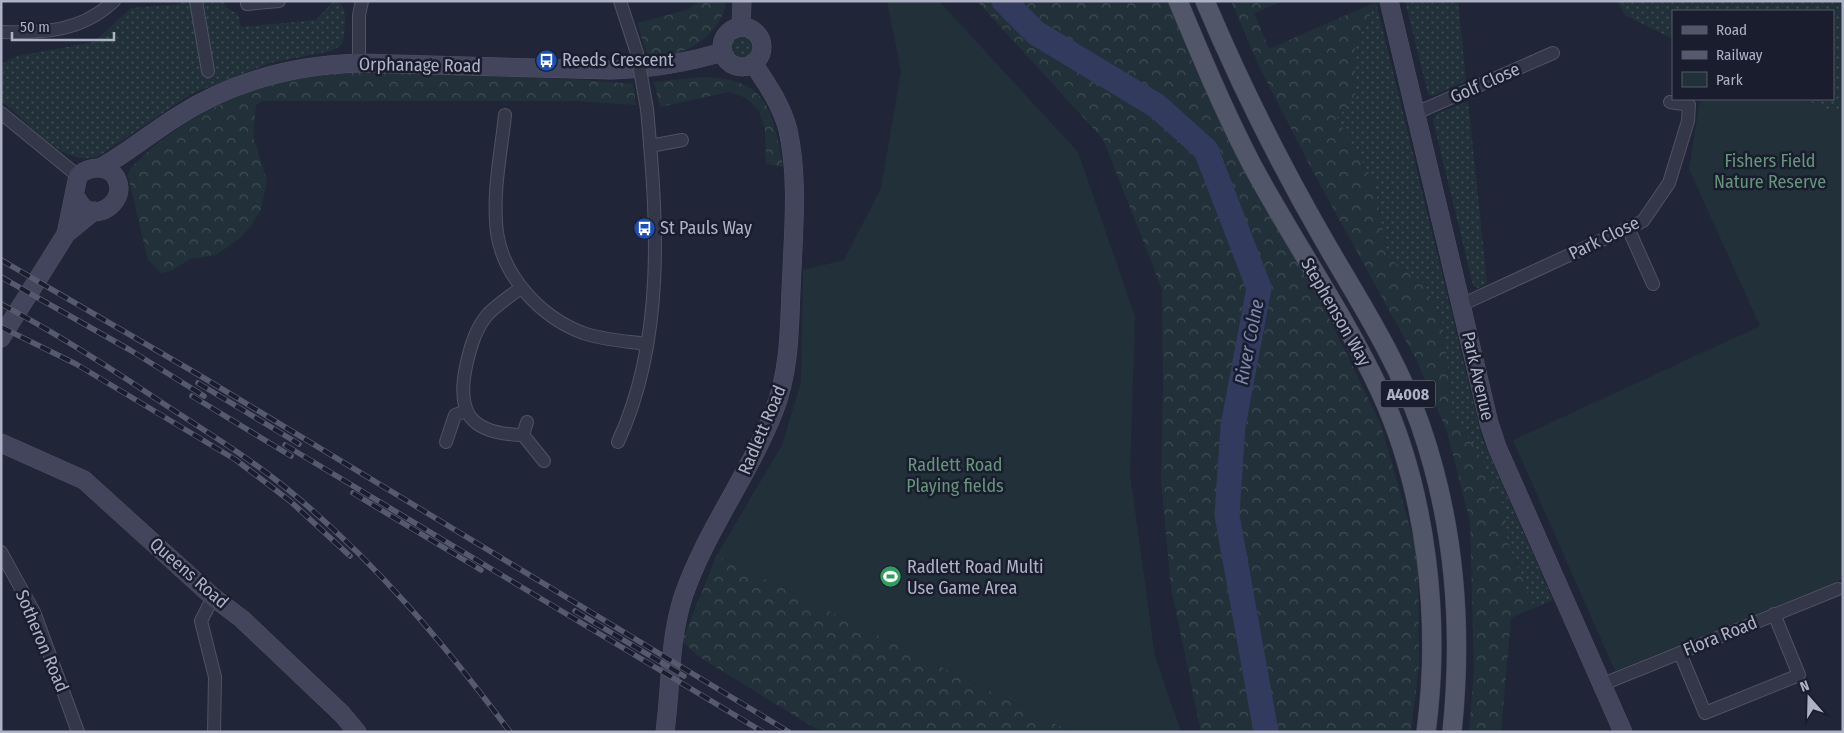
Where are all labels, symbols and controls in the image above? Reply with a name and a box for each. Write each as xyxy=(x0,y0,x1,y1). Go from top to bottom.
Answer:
scale bar xyxy=(12,10,115,42)
legend xyxy=(1672,10,1834,100)
text: 50 m xyxy=(20,18,50,36)
text: Road xyxy=(1716,21,1747,39)
text: Railway xyxy=(1716,46,1763,64)
bus stop icon: Reeds Crescent xyxy=(534,48,558,72)
place label: Reeds Crescent xyxy=(562,49,674,71)
street label: Orphanage Road xyxy=(359,53,481,77)
street label: Golf Close xyxy=(1447,58,1523,108)
text: Park xyxy=(1716,71,1743,89)
park label: Fishers Field Nature Reserve xyxy=(1714,150,1826,193)
street label: Park Close xyxy=(1565,211,1643,265)
bus stop icon: St Pauls Way xyxy=(632,216,656,240)
place label: St Pauls Way xyxy=(660,217,752,239)
street label: Stephenson Way xyxy=(1296,254,1376,370)
water label: River Colne xyxy=(1229,297,1269,387)
street label: Park Avenue xyxy=(1457,330,1499,423)
road number: A4008 xyxy=(1380,380,1436,408)
street label: Radlett Road xyxy=(733,382,791,478)
park label: Radlett Road Playing fields xyxy=(906,454,1004,497)
street label: Queens Road xyxy=(145,533,233,613)
place label: Radlett Road Multi Use Game Area xyxy=(907,556,1044,599)
sports icon: Radlett Road Multi Use Game Area xyxy=(879,565,903,589)
street label: Sotheron Road xyxy=(11,587,73,695)
street label: Flora Road xyxy=(1680,611,1760,661)
north arrow xyxy=(1784,673,1834,723)
text: N xyxy=(1798,677,1812,696)

